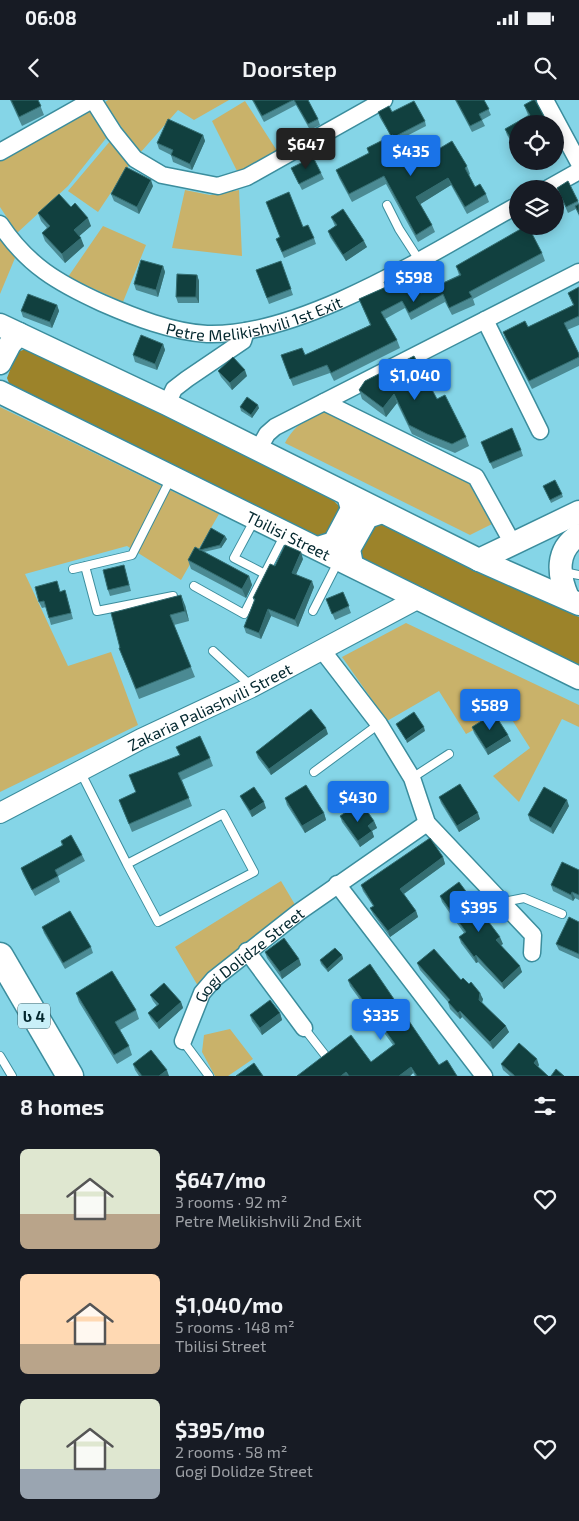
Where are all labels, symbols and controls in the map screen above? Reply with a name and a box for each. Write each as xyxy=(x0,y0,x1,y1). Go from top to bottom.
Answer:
text: 06:08 xyxy=(25,6,77,29)
icon: back xyxy=(20,54,48,82)
icon: search xyxy=(531,54,559,82)
text: Doorstep xyxy=(242,55,337,81)
map controls xyxy=(509,115,564,235)
button: locate xyxy=(509,115,564,170)
pin: $647 xyxy=(276,128,336,170)
text: $647 xyxy=(287,134,325,153)
pin: $435 xyxy=(381,134,441,177)
text: $435 xyxy=(392,141,430,160)
button: layers xyxy=(509,180,564,235)
pin: $598 xyxy=(384,260,444,303)
text: $598 xyxy=(395,267,433,286)
street label: Petre Melikishvili 1st Exit xyxy=(164,291,344,344)
pin: $1,040 xyxy=(374,358,456,401)
text: $1,040 xyxy=(390,365,440,384)
street label: Tbilisi Street xyxy=(244,506,334,563)
street label: Zakaria Paliashvili Street xyxy=(124,658,295,754)
pin: $589 xyxy=(460,688,520,731)
text: $589 xyxy=(471,695,509,714)
pin: $430 xyxy=(328,780,388,823)
text: $430 xyxy=(339,787,377,806)
pin: $395 xyxy=(449,890,509,933)
text: $395 xyxy=(461,897,497,916)
street label: Gogi Dolidze Street xyxy=(190,903,307,1005)
pin: $335 xyxy=(351,998,411,1041)
road number: ს 4 xyxy=(18,1004,50,1028)
text: $335 xyxy=(363,1005,399,1024)
icon: filters xyxy=(531,1092,559,1120)
text: 8 homes xyxy=(20,1094,104,1119)
text: $647/mo xyxy=(175,1167,266,1192)
icon: home xyxy=(60,1169,120,1229)
icon: heart xyxy=(531,1185,559,1213)
text: 3 rooms · 92 m² xyxy=(175,1192,287,1211)
text: Petre Melikishvili 2nd Exit xyxy=(175,1211,362,1230)
text: $1,040/mo xyxy=(175,1292,283,1317)
icon: home xyxy=(60,1294,120,1354)
icon: heart xyxy=(531,1310,559,1338)
text: 5 rooms · 148 m² xyxy=(175,1317,295,1336)
text: Tbilisi Street xyxy=(175,1336,266,1355)
text: $395/mo xyxy=(175,1417,265,1442)
icon: home xyxy=(60,1419,120,1479)
icon: heart xyxy=(531,1435,559,1463)
text: 2 rooms · 58 m² xyxy=(175,1442,288,1461)
text: Gogi Dolidze Street xyxy=(175,1461,313,1480)

